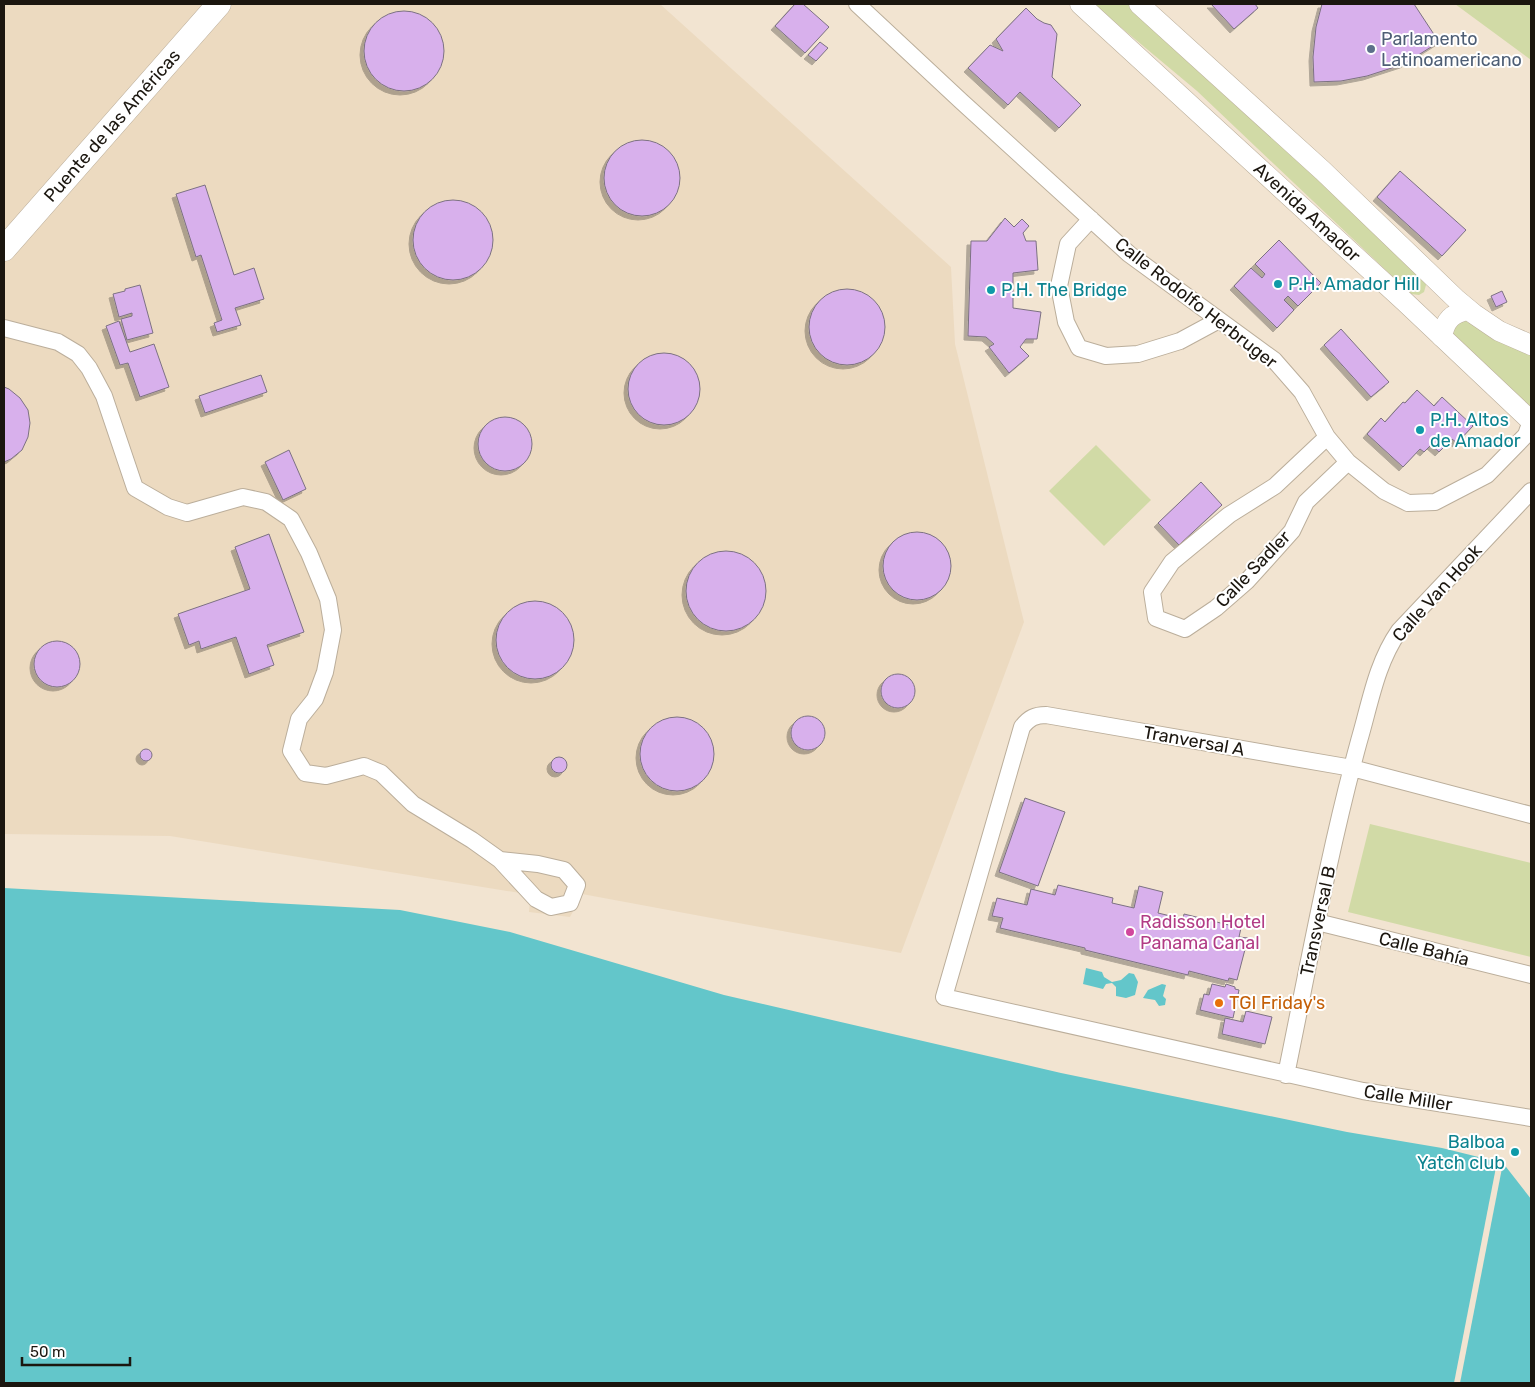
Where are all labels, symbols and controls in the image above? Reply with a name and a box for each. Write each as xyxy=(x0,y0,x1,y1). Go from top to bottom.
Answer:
place label: Parlamento Latinoamericano xyxy=(1381,28,1522,71)
marker: Parlamento Latinoamericano xyxy=(1365,43,1377,55)
street label: Puente de las Américas xyxy=(39,45,185,207)
street label: Avenida Amador xyxy=(1249,158,1365,267)
street label: Calle Rodolfo Herbruger xyxy=(1110,233,1282,373)
place label: P.H. Amador Hill xyxy=(1288,273,1420,295)
marker: P.H. Amador Hill xyxy=(1272,278,1284,290)
place label: P.H. The Bridge xyxy=(1001,279,1127,301)
marker: P.H. The Bridge xyxy=(985,284,997,296)
place label: P.H. Altos de Amador xyxy=(1430,409,1521,452)
marker: P.H. Altos de Amador xyxy=(1414,424,1426,436)
street label: Calle Sadler xyxy=(1211,526,1295,612)
street label: Calle Van Hook xyxy=(1388,539,1487,646)
street label: Tranversal A xyxy=(1142,721,1246,761)
street label: Transversal B xyxy=(1296,864,1340,978)
place label: Radisson Hotel Panama Canal xyxy=(1140,911,1265,954)
marker: Radisson Hotel Panama Canal xyxy=(1124,926,1136,938)
street label: Calle Bahía xyxy=(1377,927,1471,971)
place label: TGI Friday's xyxy=(1229,992,1325,1014)
marker: TGI Friday's xyxy=(1213,997,1225,1009)
street label: Calle Miller xyxy=(1362,1080,1454,1116)
place label: Balboa Yatch club xyxy=(1417,1131,1505,1174)
marker: Balboa Yatch club xyxy=(1509,1146,1521,1158)
scale bar xyxy=(22,1334,130,1366)
text: 50 m xyxy=(30,1343,65,1361)

